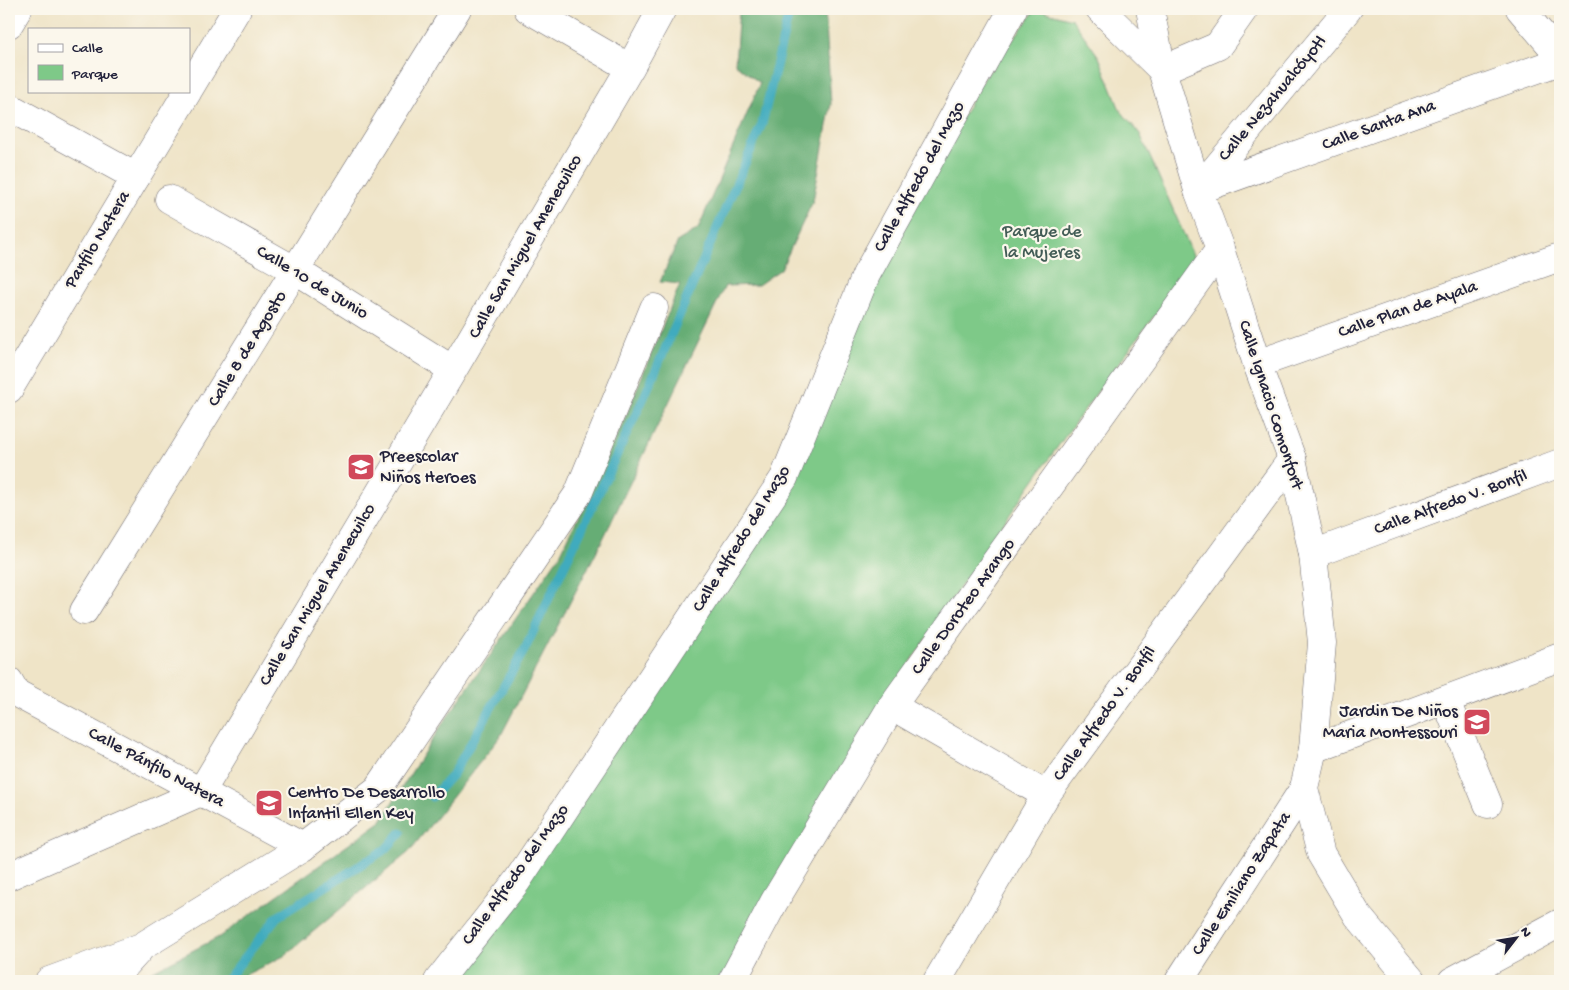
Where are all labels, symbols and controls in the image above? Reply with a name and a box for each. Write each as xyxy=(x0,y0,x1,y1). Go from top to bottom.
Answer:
legend xyxy=(28,28,190,92)
street label: Calle Nezahualcóyotl xyxy=(1214,32,1332,166)
text: Calle xyxy=(72,40,103,58)
text: Parque xyxy=(71,66,118,84)
street label: Calle Santa Ana xyxy=(1320,95,1439,156)
street label: Calle Alfredo del Mazo xyxy=(870,98,970,256)
street label: Calle San Miguel Anenecuilco xyxy=(465,151,587,343)
street label: Panfilo Natera xyxy=(60,187,136,294)
park label: Parque de la Mujeres xyxy=(1002,222,1082,264)
street label: Calle 10 de Junio xyxy=(252,241,372,325)
street label: Calle Plan de Ayala xyxy=(1336,276,1481,344)
street label: Calle 8 de Agosto xyxy=(204,287,292,411)
street label: Calle Ignacio Comonfort xyxy=(1233,318,1308,494)
place label: Preescolar Niños Heroes xyxy=(379,447,477,489)
school or university icon: Preescolar Niños Heroes xyxy=(346,452,376,482)
street label: Calle Alfredo del Mazo xyxy=(688,462,796,616)
street label: Calle Alfredo V. Bonfil xyxy=(1372,465,1531,540)
street label: Calle San Miguel Anenecuilco xyxy=(255,500,381,690)
street label: Calle Doroteo Arango xyxy=(907,535,1021,679)
street label: Calle Alfredo V. Bonfil xyxy=(1049,642,1161,786)
place label: Jardin De Niños Maria Montessouri xyxy=(1323,702,1459,744)
school or university icon: Jardin De Niños Maria Montessouri xyxy=(1462,707,1492,737)
street label: Calle Pánfilo Natera xyxy=(84,723,229,813)
place label: Centro De Desarrollo Infantil Ellen Key xyxy=(288,783,445,825)
school or university icon: Centro De Desarrollo Infantil Ellen Key xyxy=(254,788,284,818)
street label: Calle Alfredo del Mazo xyxy=(458,800,574,950)
street label: Calle Emiliano Zapata xyxy=(1188,807,1297,960)
north arrow xyxy=(1492,912,1542,962)
text: N xyxy=(1515,924,1535,941)

